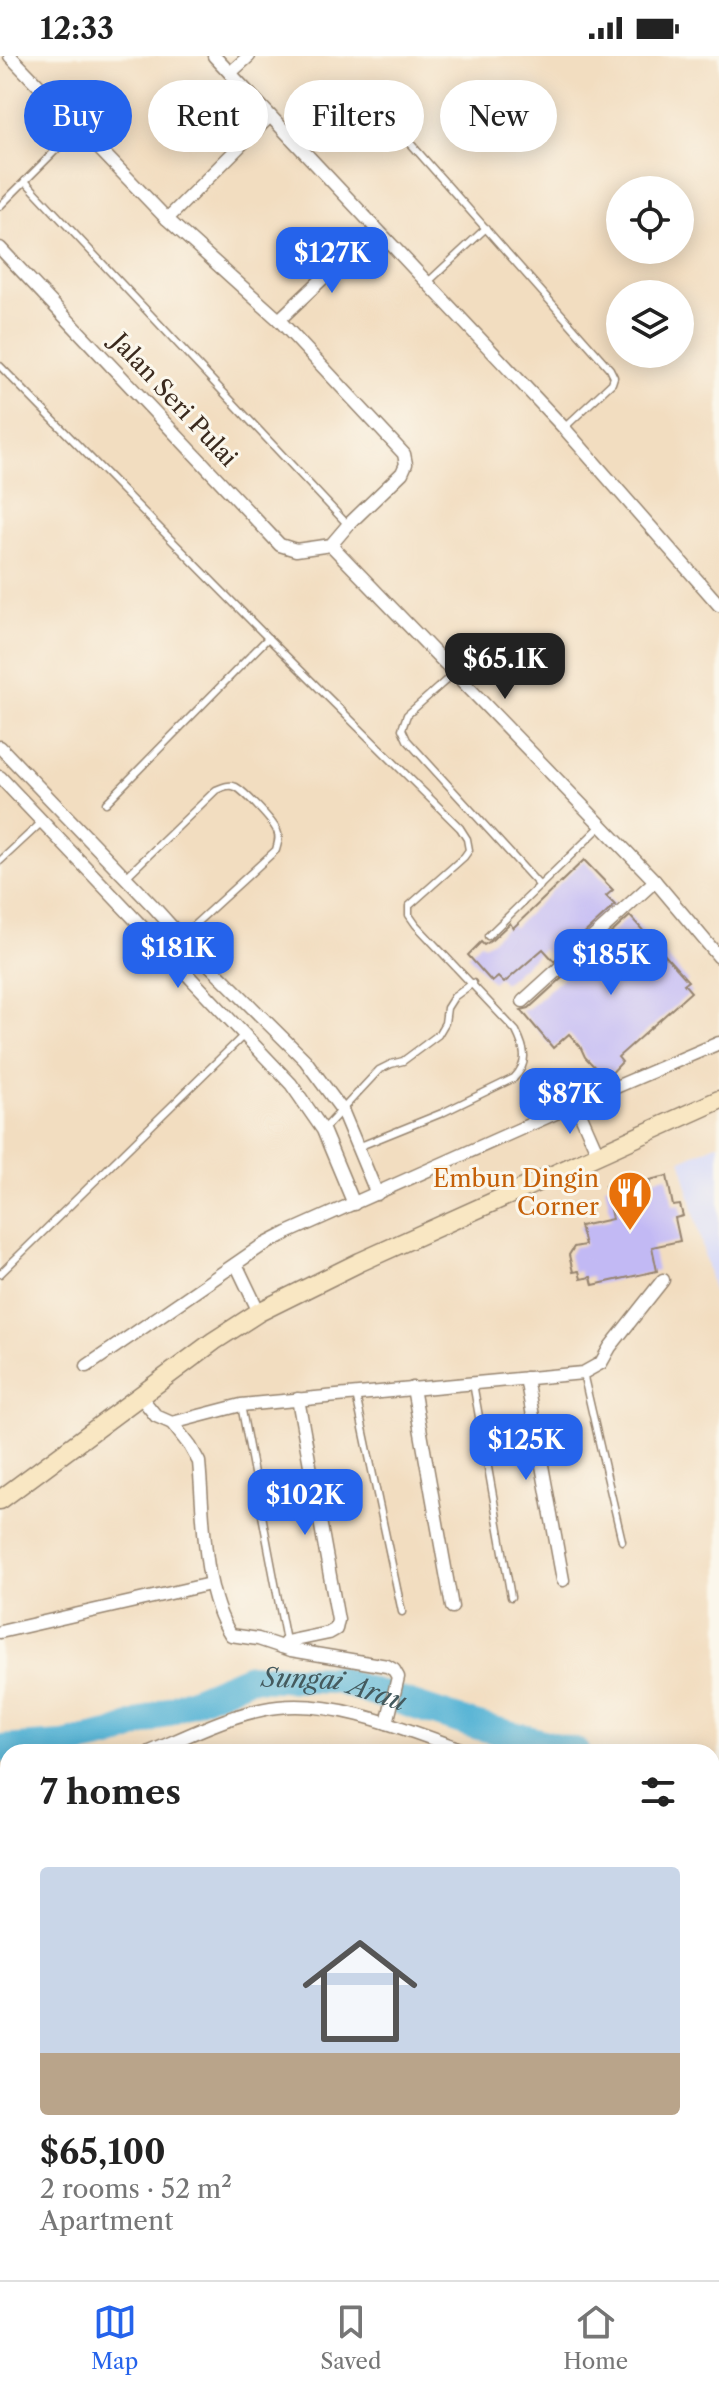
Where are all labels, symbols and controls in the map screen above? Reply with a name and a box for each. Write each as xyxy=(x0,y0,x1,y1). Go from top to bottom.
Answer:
text: 12:33 xyxy=(40,10,114,47)
chip: Buy xyxy=(24,80,132,152)
chip: Rent xyxy=(148,80,268,152)
chip: Filters xyxy=(284,80,424,152)
chip: New xyxy=(440,80,557,152)
map controls xyxy=(606,176,694,368)
button: locate xyxy=(606,176,694,264)
pin: $127K xyxy=(276,227,388,295)
text: $127K xyxy=(294,237,370,269)
button: layers xyxy=(606,280,694,368)
street label: Jalan Seri Pulai xyxy=(103,324,243,472)
pin: $65.1K xyxy=(440,633,570,701)
text: $65.1K xyxy=(463,643,547,675)
pin: $181K xyxy=(122,922,234,990)
pin: $185K xyxy=(555,929,667,997)
text: $181K xyxy=(141,932,215,964)
text: $185K xyxy=(572,939,650,971)
pin: $87K xyxy=(523,1068,617,1136)
text: $87K xyxy=(538,1078,602,1110)
place label: Embun Dingin Corner xyxy=(433,1164,599,1221)
restaurant icon: Embun Dingin Corner xyxy=(606,1169,654,1232)
pin: $125K xyxy=(470,1414,582,1482)
text: $125K xyxy=(488,1424,564,1456)
pin: $102K xyxy=(249,1469,361,1537)
text: $102K xyxy=(266,1479,344,1511)
water label: Sungai Arau xyxy=(259,1661,411,1718)
icon: filters xyxy=(636,1770,680,1814)
text: 7 homes xyxy=(40,1771,181,1813)
icon: home xyxy=(288,1919,432,2063)
text: $65,100 xyxy=(40,2131,166,2173)
text: 2 rooms · 52 m² xyxy=(40,2173,232,2205)
text: Apartment xyxy=(40,2205,173,2237)
tab: Map xyxy=(91,2300,138,2375)
tab: Saved xyxy=(320,2300,381,2375)
tab: Home xyxy=(563,2300,628,2375)

